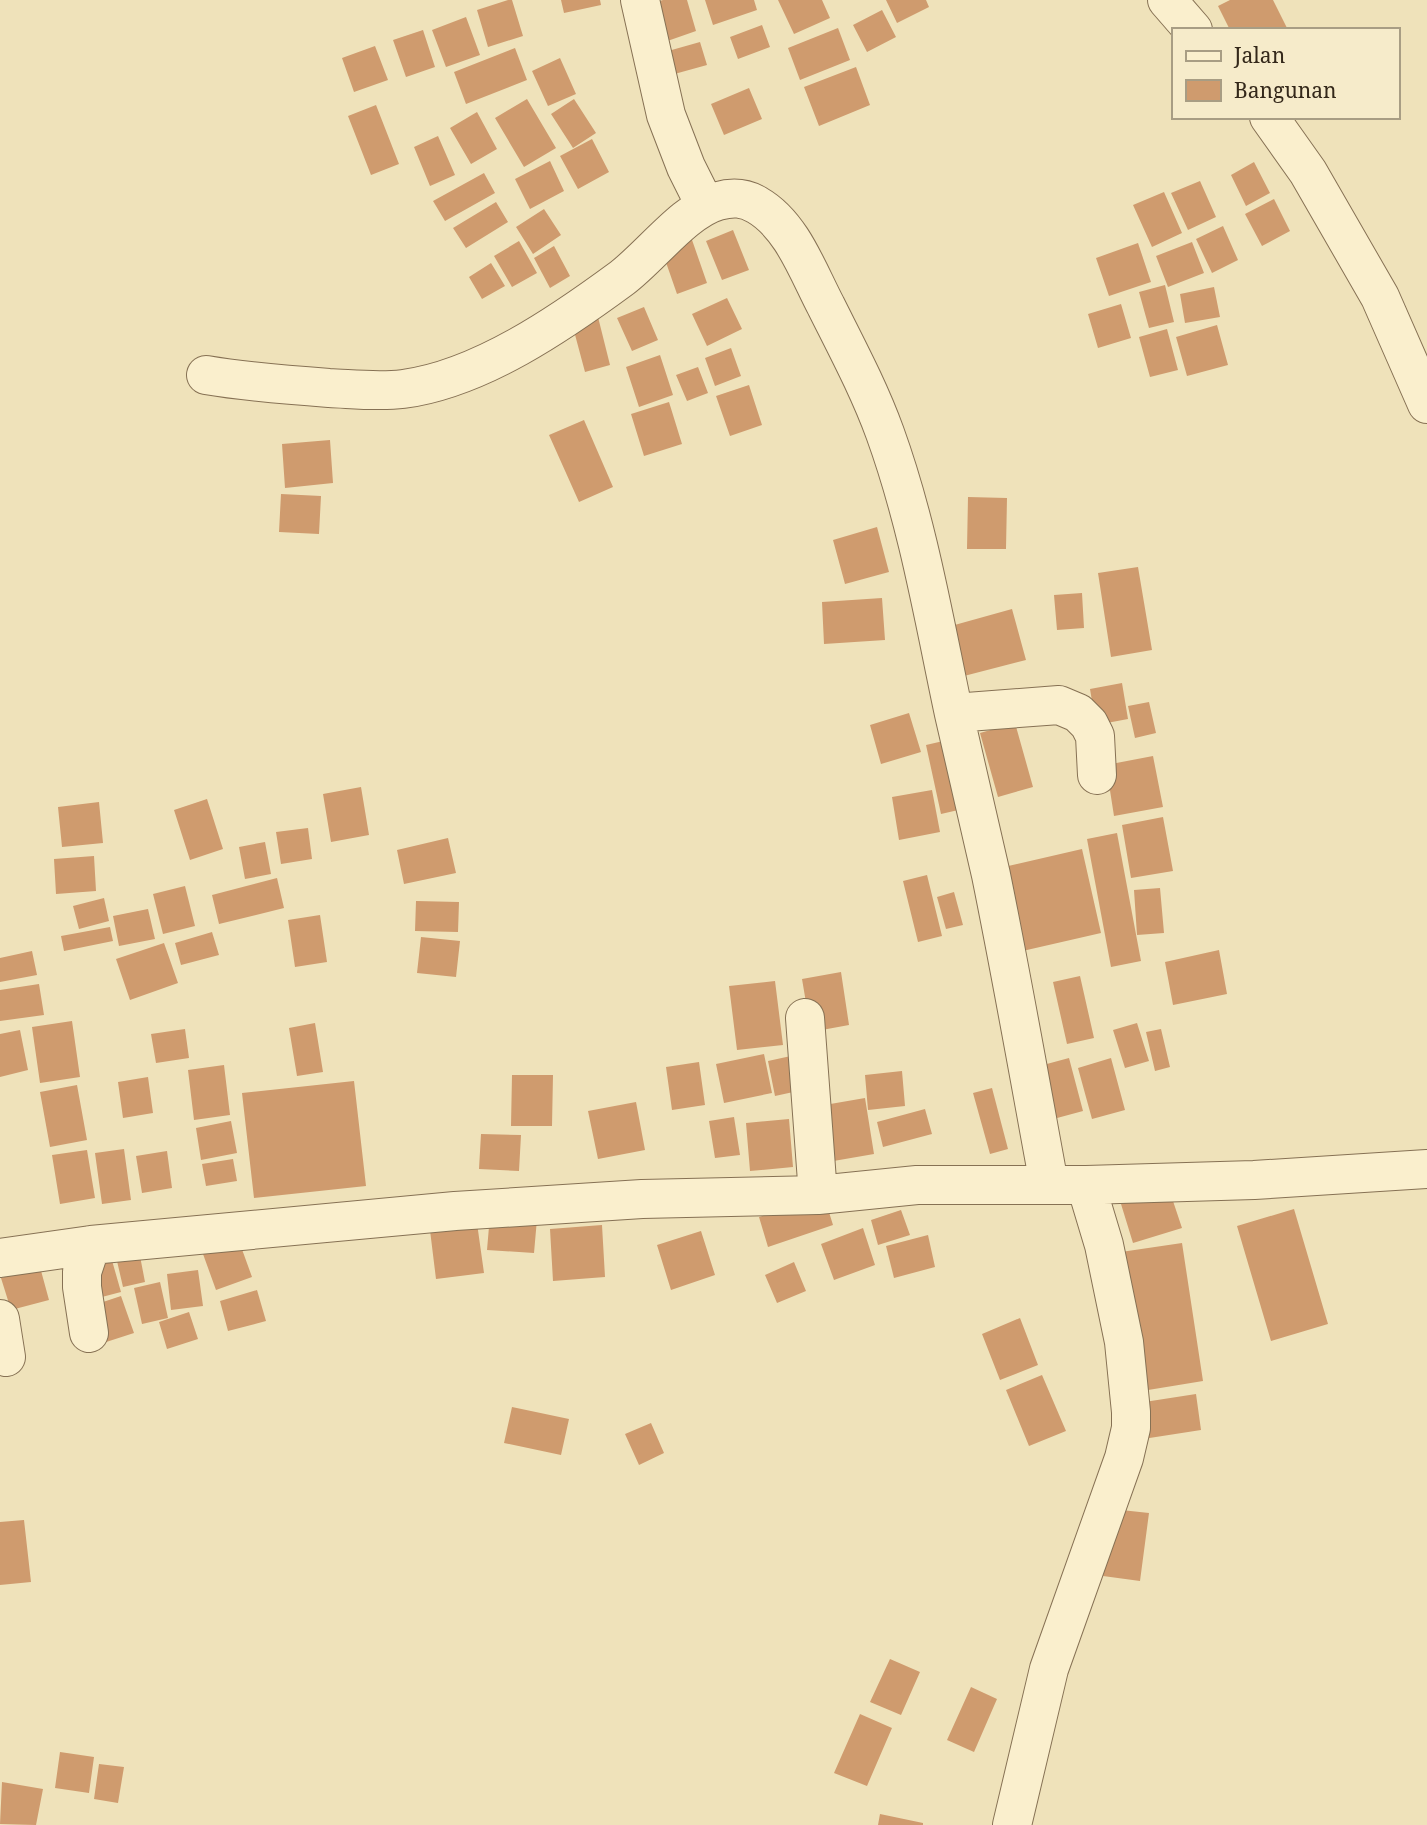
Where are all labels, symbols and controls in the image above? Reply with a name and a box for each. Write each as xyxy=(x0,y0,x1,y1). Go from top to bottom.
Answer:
legend xyxy=(1172,28,1399,119)
text: Jalan xyxy=(1233,41,1285,69)
text: Bangunan xyxy=(1234,76,1337,104)

